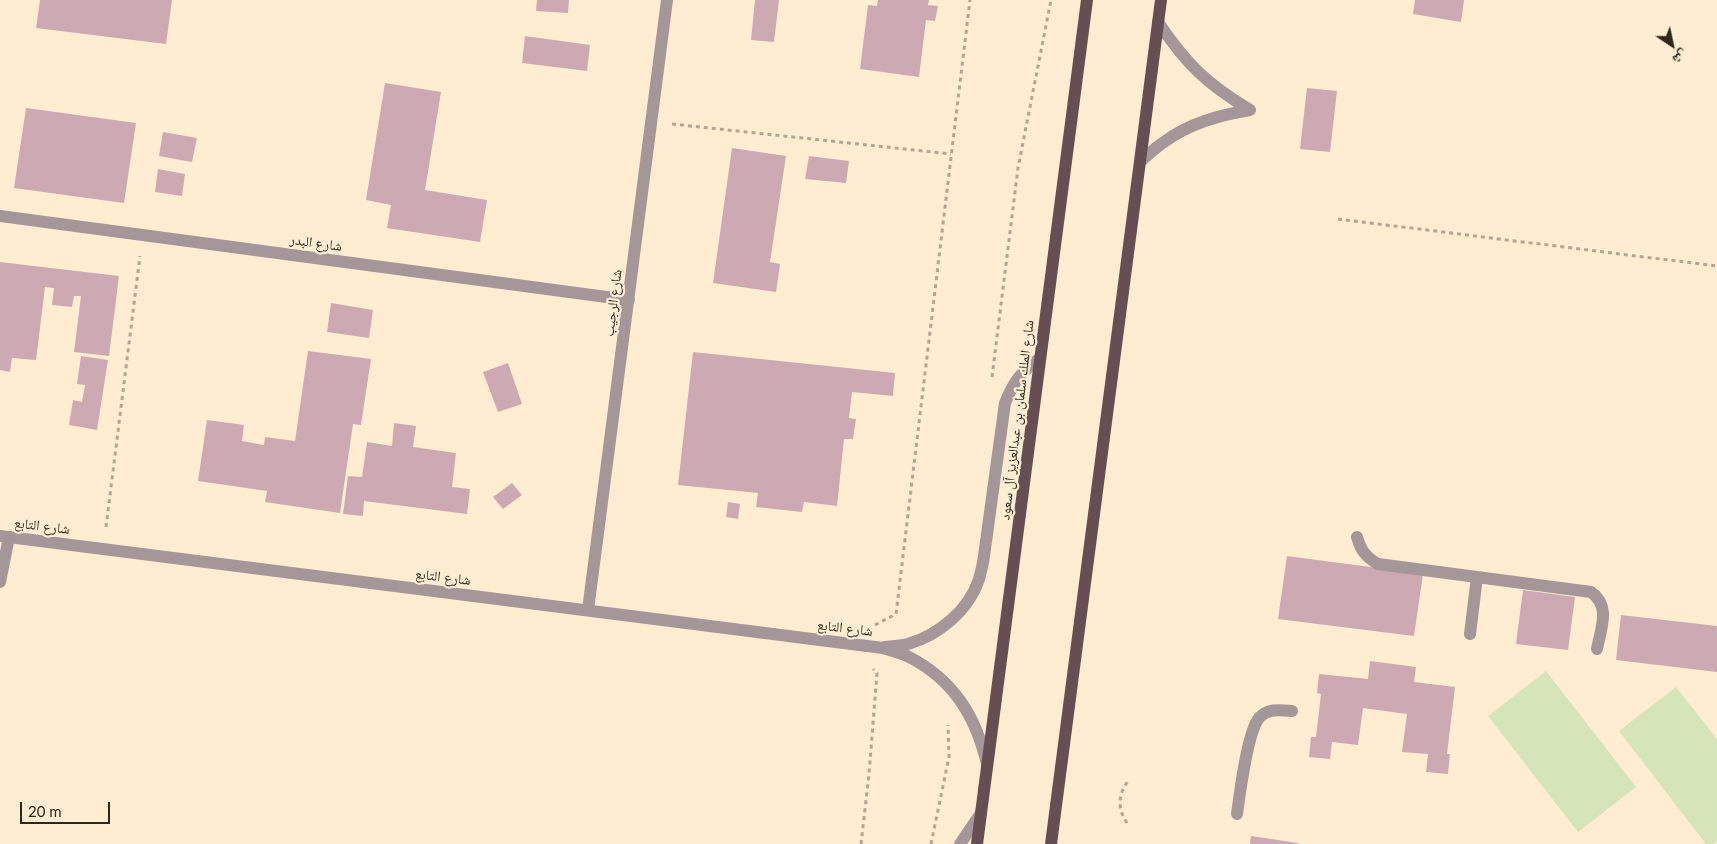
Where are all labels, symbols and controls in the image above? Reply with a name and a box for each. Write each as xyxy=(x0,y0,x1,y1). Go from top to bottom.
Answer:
north arrow xyxy=(1647,20,1697,70)
text: ش xyxy=(1670,47,1692,69)
street label: شارع البدر xyxy=(289,231,343,255)
street label: شارع الرجيب xyxy=(601,268,625,338)
street label: شارع الملك سلمان بن عبدالعزيز آل سعود xyxy=(996,319,1038,521)
street label: شارع التابع xyxy=(13,514,71,538)
street label: شارع التابع xyxy=(414,565,472,589)
street label: شارع التابع xyxy=(816,616,874,640)
scale bar xyxy=(22,792,112,824)
text: 20 m xyxy=(28,802,62,820)

